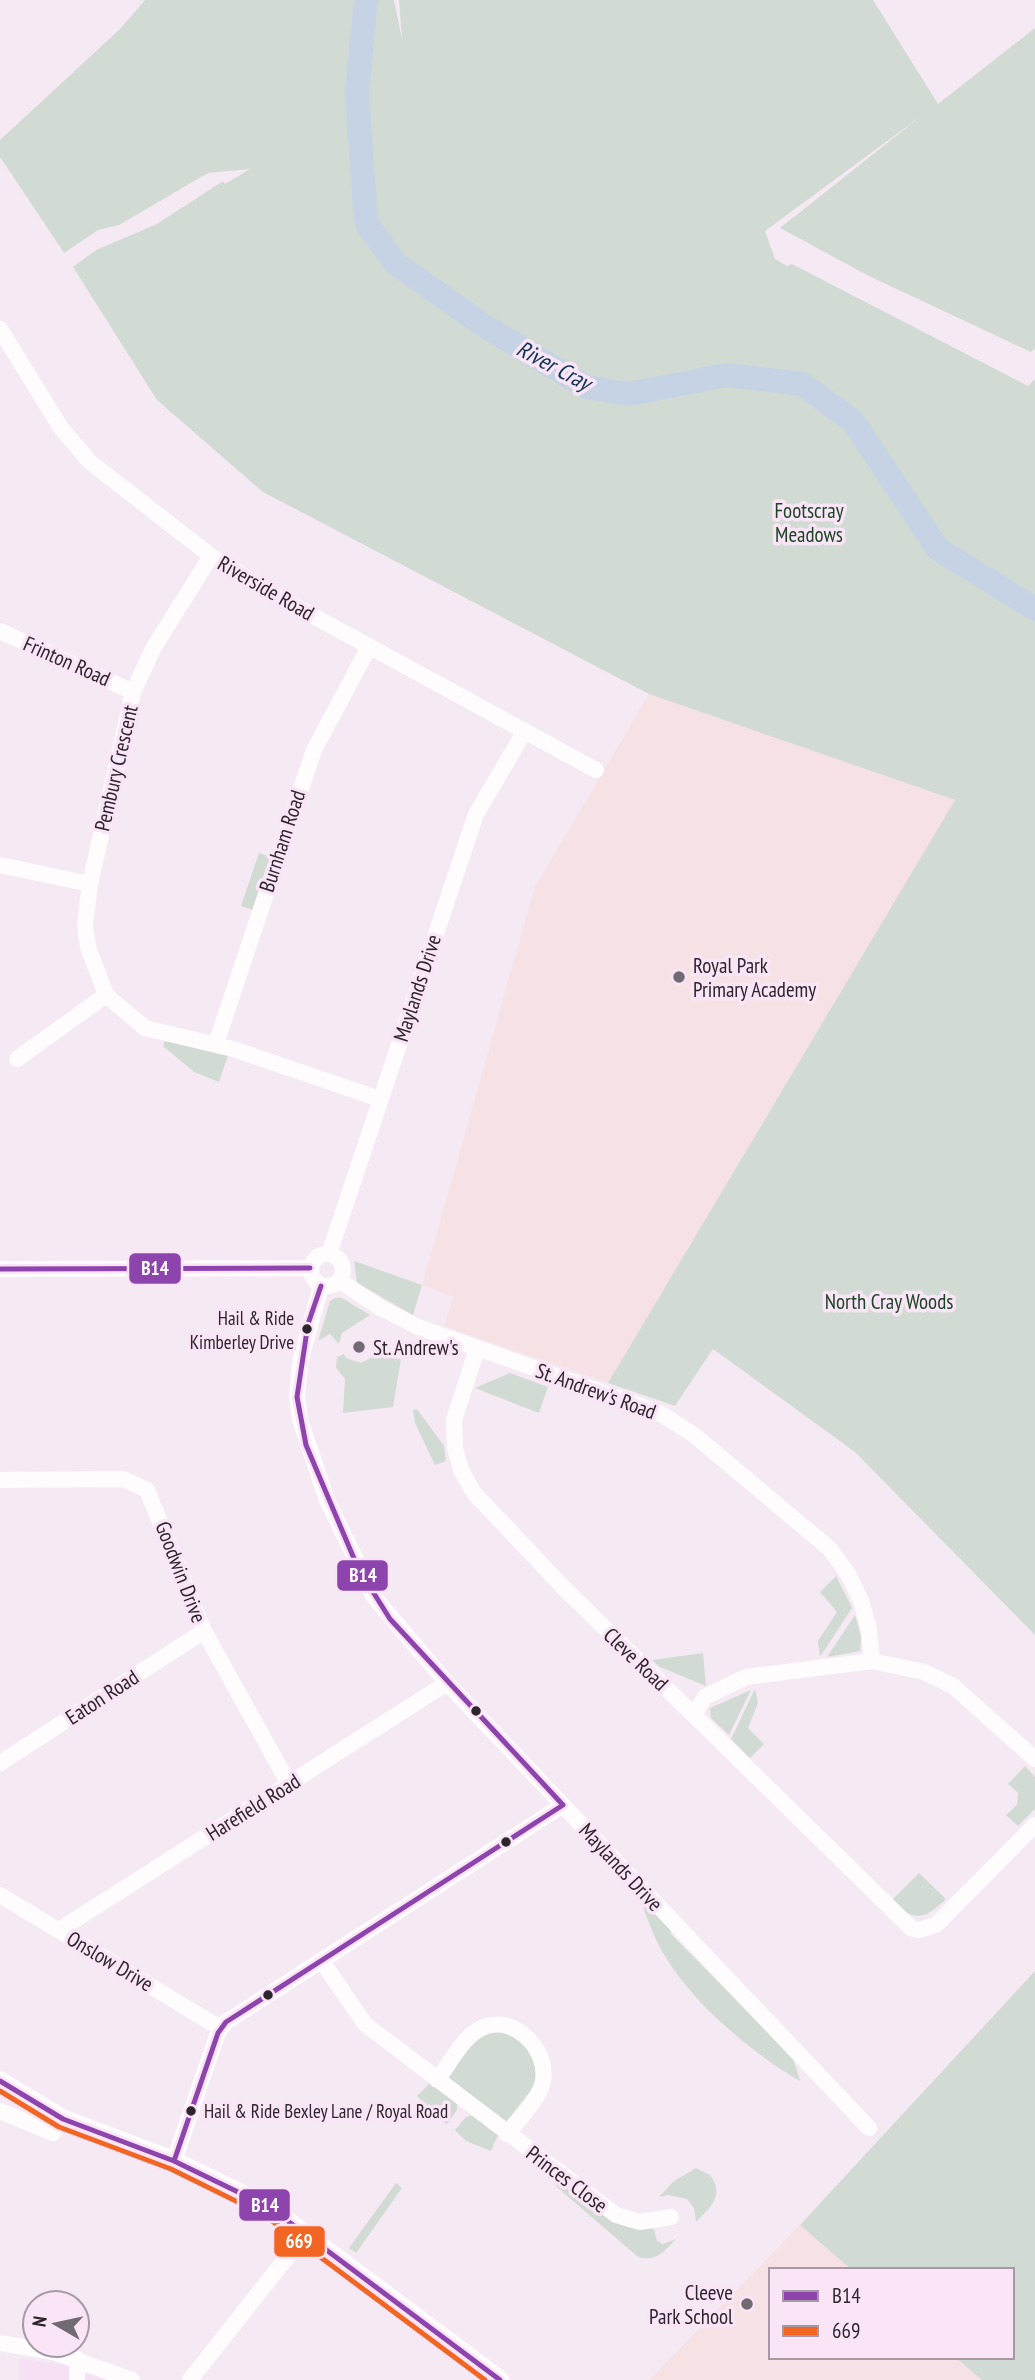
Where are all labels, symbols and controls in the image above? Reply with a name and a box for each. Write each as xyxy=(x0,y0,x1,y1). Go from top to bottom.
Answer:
water label: River Cray xyxy=(512,333,599,398)
park label: Footscray Meadows xyxy=(774,497,844,548)
street label: Riverside Road xyxy=(213,550,319,626)
street label: Frinton Road xyxy=(19,630,115,692)
street label: Pembury Crescent xyxy=(88,702,144,834)
street label: Burnham Road xyxy=(253,787,311,895)
street label: Maylands Drive xyxy=(387,931,447,1045)
place label: Royal Park Primary Academy xyxy=(693,952,816,1003)
marker: Royal Park Primary Academy xyxy=(671,969,687,985)
line badge: B14 xyxy=(128,1252,182,1285)
text: B14 xyxy=(141,1256,169,1280)
park label: North Cray Woods xyxy=(825,1288,953,1315)
place label: Hail & Ride Kimberley Drive xyxy=(190,1306,294,1354)
marker: Hail & Ride Kimberley Drive xyxy=(300,1322,314,1336)
place label: St. Andrew's xyxy=(373,1334,459,1361)
marker: St. Andrew's xyxy=(351,1339,367,1355)
street label: St. Andrew's Road xyxy=(532,1357,660,1425)
street label: Goodwin Drive xyxy=(149,1518,213,1626)
line badge: B14 xyxy=(336,1559,389,1592)
text: B14 xyxy=(349,1563,377,1587)
street label: Cleve Road xyxy=(598,1622,674,1696)
street label: Eaton Road xyxy=(60,1663,144,1731)
unlabelled marker xyxy=(469,1704,483,1718)
street label: Harefield Road xyxy=(201,1767,305,1847)
street label: Maylands Drive xyxy=(573,1817,669,1917)
unlabelled marker xyxy=(499,1835,513,1849)
street label: Onslow Drive xyxy=(62,1925,158,1997)
unlabelled marker xyxy=(261,1988,275,2002)
place label: Hail & Ride Bexley Lane / Royal Road xyxy=(204,2099,448,2123)
marker: Hail & Ride Bexley Lane / Royal Road xyxy=(184,2104,198,2118)
street label: Princes Close xyxy=(521,2140,613,2218)
line badge: B14 xyxy=(238,2188,291,2222)
text: B14 xyxy=(251,2193,279,2217)
line badge: 669 xyxy=(273,2225,326,2258)
text: 669 xyxy=(285,2229,313,2253)
legend xyxy=(769,2268,1014,2359)
place label: Cleeve Park School xyxy=(649,2279,733,2330)
text: B14 xyxy=(832,2282,861,2309)
north arrow xyxy=(21,2289,91,2359)
marker: Cleeve Park School xyxy=(739,2296,755,2312)
text: N xyxy=(27,2314,52,2328)
text: 669 xyxy=(832,2317,860,2344)

